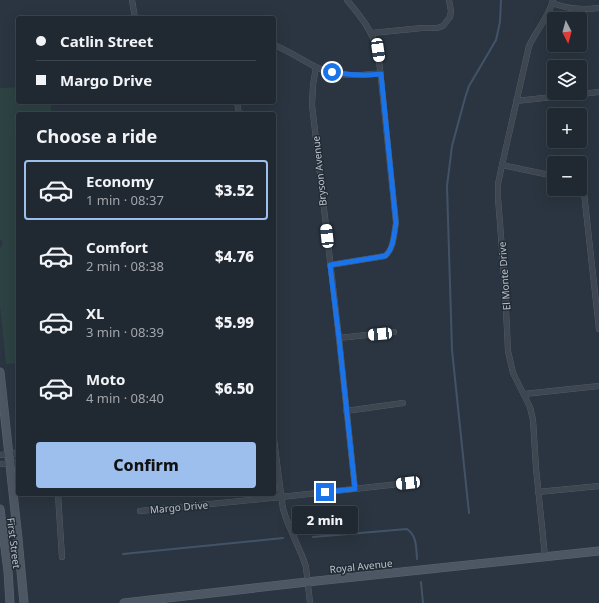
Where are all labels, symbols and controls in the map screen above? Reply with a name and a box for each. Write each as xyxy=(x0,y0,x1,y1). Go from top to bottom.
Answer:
north arrow xyxy=(547,12,587,52)
map controls xyxy=(547,12,587,196)
text: Catlin Street xyxy=(60,31,153,51)
car xyxy=(370,37,386,63)
button: layers xyxy=(547,60,587,100)
route start xyxy=(323,63,341,81)
text: Margo Drive xyxy=(60,70,152,90)
button: + xyxy=(547,108,587,148)
text: Choose a ride xyxy=(36,124,157,148)
street label: Bryson Avenue xyxy=(308,135,330,207)
button: − xyxy=(547,156,587,196)
text: Economy xyxy=(86,171,154,191)
icon: car xyxy=(38,172,74,208)
text: $3.52 xyxy=(215,180,254,200)
text: 1 min · 08:37 xyxy=(86,191,164,209)
car xyxy=(320,223,334,249)
text: Comfort xyxy=(86,237,148,257)
icon: car xyxy=(38,238,74,274)
street label: El Monte Drive xyxy=(495,241,513,311)
text: $4.76 xyxy=(215,246,254,266)
text: 2 min · 08:38 xyxy=(86,257,164,275)
text: XL xyxy=(86,303,104,323)
icon: car xyxy=(38,304,74,340)
text: $5.99 xyxy=(215,312,254,332)
text: 3 min · 08:39 xyxy=(86,323,164,341)
car xyxy=(368,327,392,341)
text: Moto xyxy=(86,369,125,389)
icon: car xyxy=(38,370,74,406)
text: $6.50 xyxy=(215,378,254,398)
text: 4 min · 08:40 xyxy=(86,389,164,407)
button: Confirm xyxy=(36,442,256,488)
car xyxy=(395,476,421,490)
route end xyxy=(316,483,334,501)
street label: Margo Drive xyxy=(149,497,209,517)
callout: 2 min xyxy=(292,506,358,534)
text: 2 min xyxy=(307,511,343,529)
street label: First Street xyxy=(4,517,24,569)
street label: Royal Avenue xyxy=(329,556,393,576)

